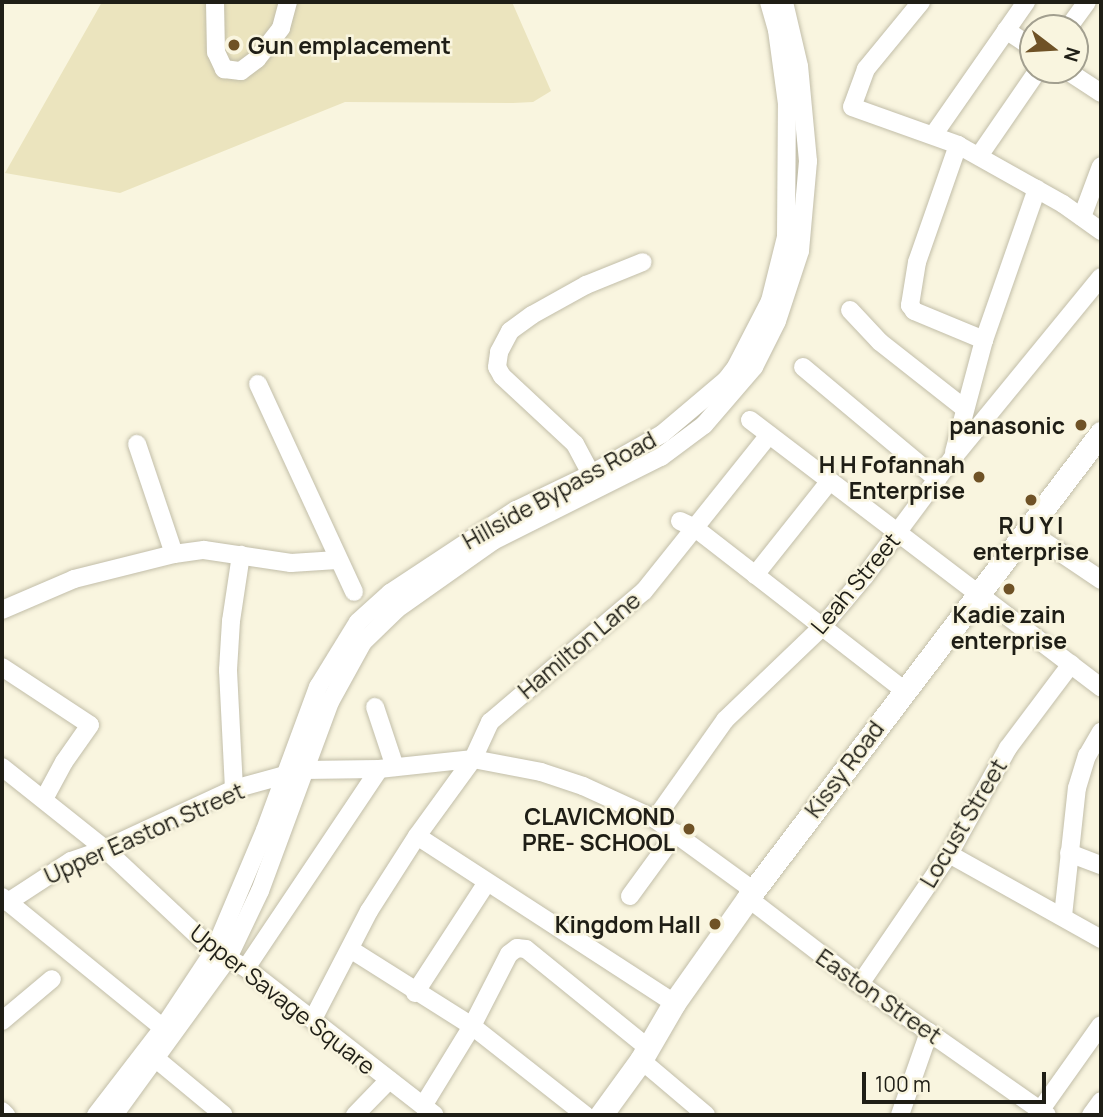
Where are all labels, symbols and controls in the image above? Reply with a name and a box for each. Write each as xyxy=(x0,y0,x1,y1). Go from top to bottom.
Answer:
north arrow xyxy=(1019,14,1089,84)
place label: Gun emplacement xyxy=(248,31,451,59)
marker: Gun emplacement xyxy=(226,37,242,53)
text: N xyxy=(1058,44,1087,65)
place label: panasonic xyxy=(949,411,1065,439)
marker: panasonic xyxy=(1071,415,1091,435)
street label: Hillside Bypass Road xyxy=(457,425,661,555)
place label: H H Fofannah Enterprise xyxy=(819,450,965,504)
marker: H H Fofannah Enterprise xyxy=(971,469,987,485)
marker: R U Y I enterprise xyxy=(1023,492,1039,508)
place label: R U Y I enterprise xyxy=(973,511,1089,565)
street label: Leah Street xyxy=(805,527,905,639)
marker: Kadie zain enterprise xyxy=(1001,581,1017,597)
street label: Hamilton Lane xyxy=(512,586,646,704)
place label: Kadie zain enterprise xyxy=(951,600,1067,654)
street label: Kissy Road xyxy=(799,715,889,823)
street label: Locust Street xyxy=(914,754,1012,892)
street label: Upper Easton Street xyxy=(40,776,248,890)
place label: CLAVICMOND PRE- SCHOOL xyxy=(522,802,675,856)
marker: CLAVICMOND PRE- SCHOOL xyxy=(681,821,697,837)
place label: Kingdom Hall xyxy=(555,910,701,938)
marker: Kingdom Hall xyxy=(707,916,723,932)
street label: Upper Savage Square xyxy=(185,918,381,1080)
street label: Easton Street xyxy=(811,943,947,1049)
scale bar xyxy=(865,1058,1049,1102)
text: 100 m xyxy=(875,1070,931,1098)

